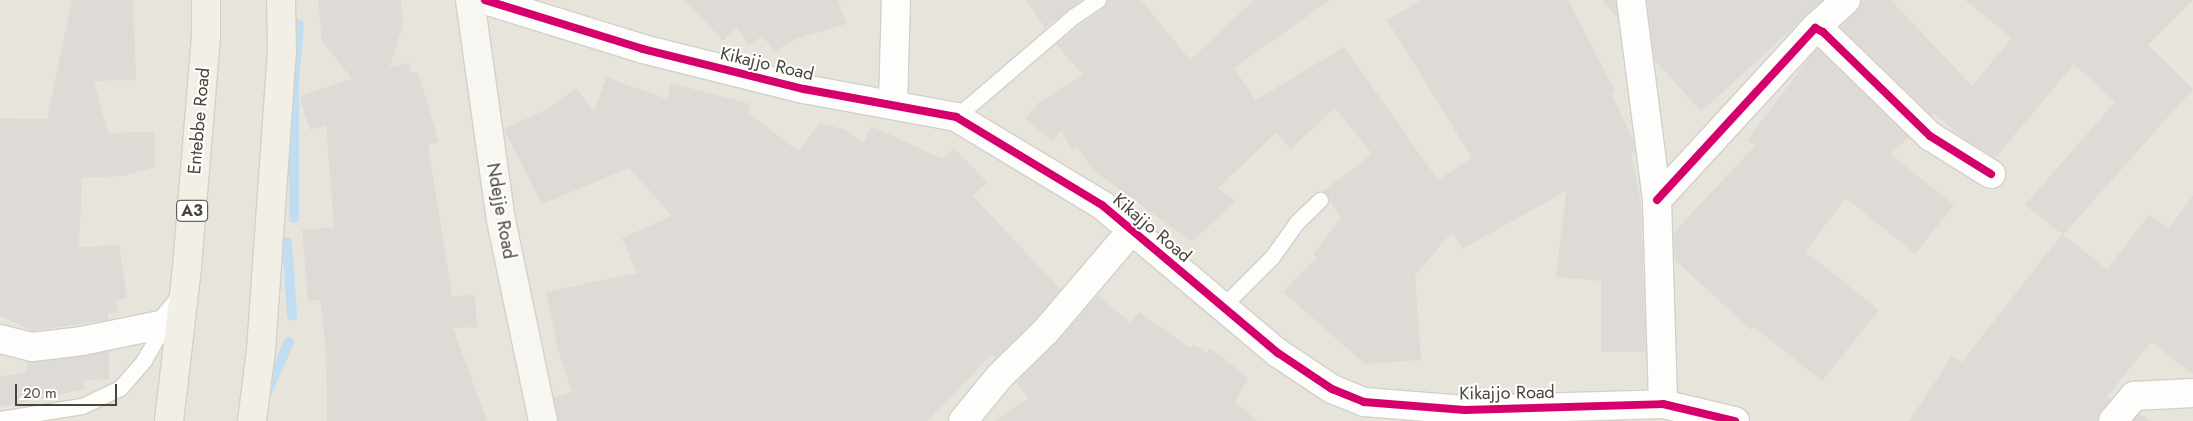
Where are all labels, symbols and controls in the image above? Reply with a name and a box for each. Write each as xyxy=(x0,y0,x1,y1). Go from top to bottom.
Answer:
street label: Kikajjo Road xyxy=(718,43,816,85)
street label: Entebbe Road xyxy=(184,67,214,175)
street label: Ndejje Road xyxy=(482,161,520,261)
street label: Kikajjo Road xyxy=(1108,189,1196,267)
road number: A3 xyxy=(176,198,208,225)
scale bar xyxy=(18,374,120,406)
street label: Kikajjo Road xyxy=(1459,381,1555,405)
text: 20 m xyxy=(23,382,57,404)

